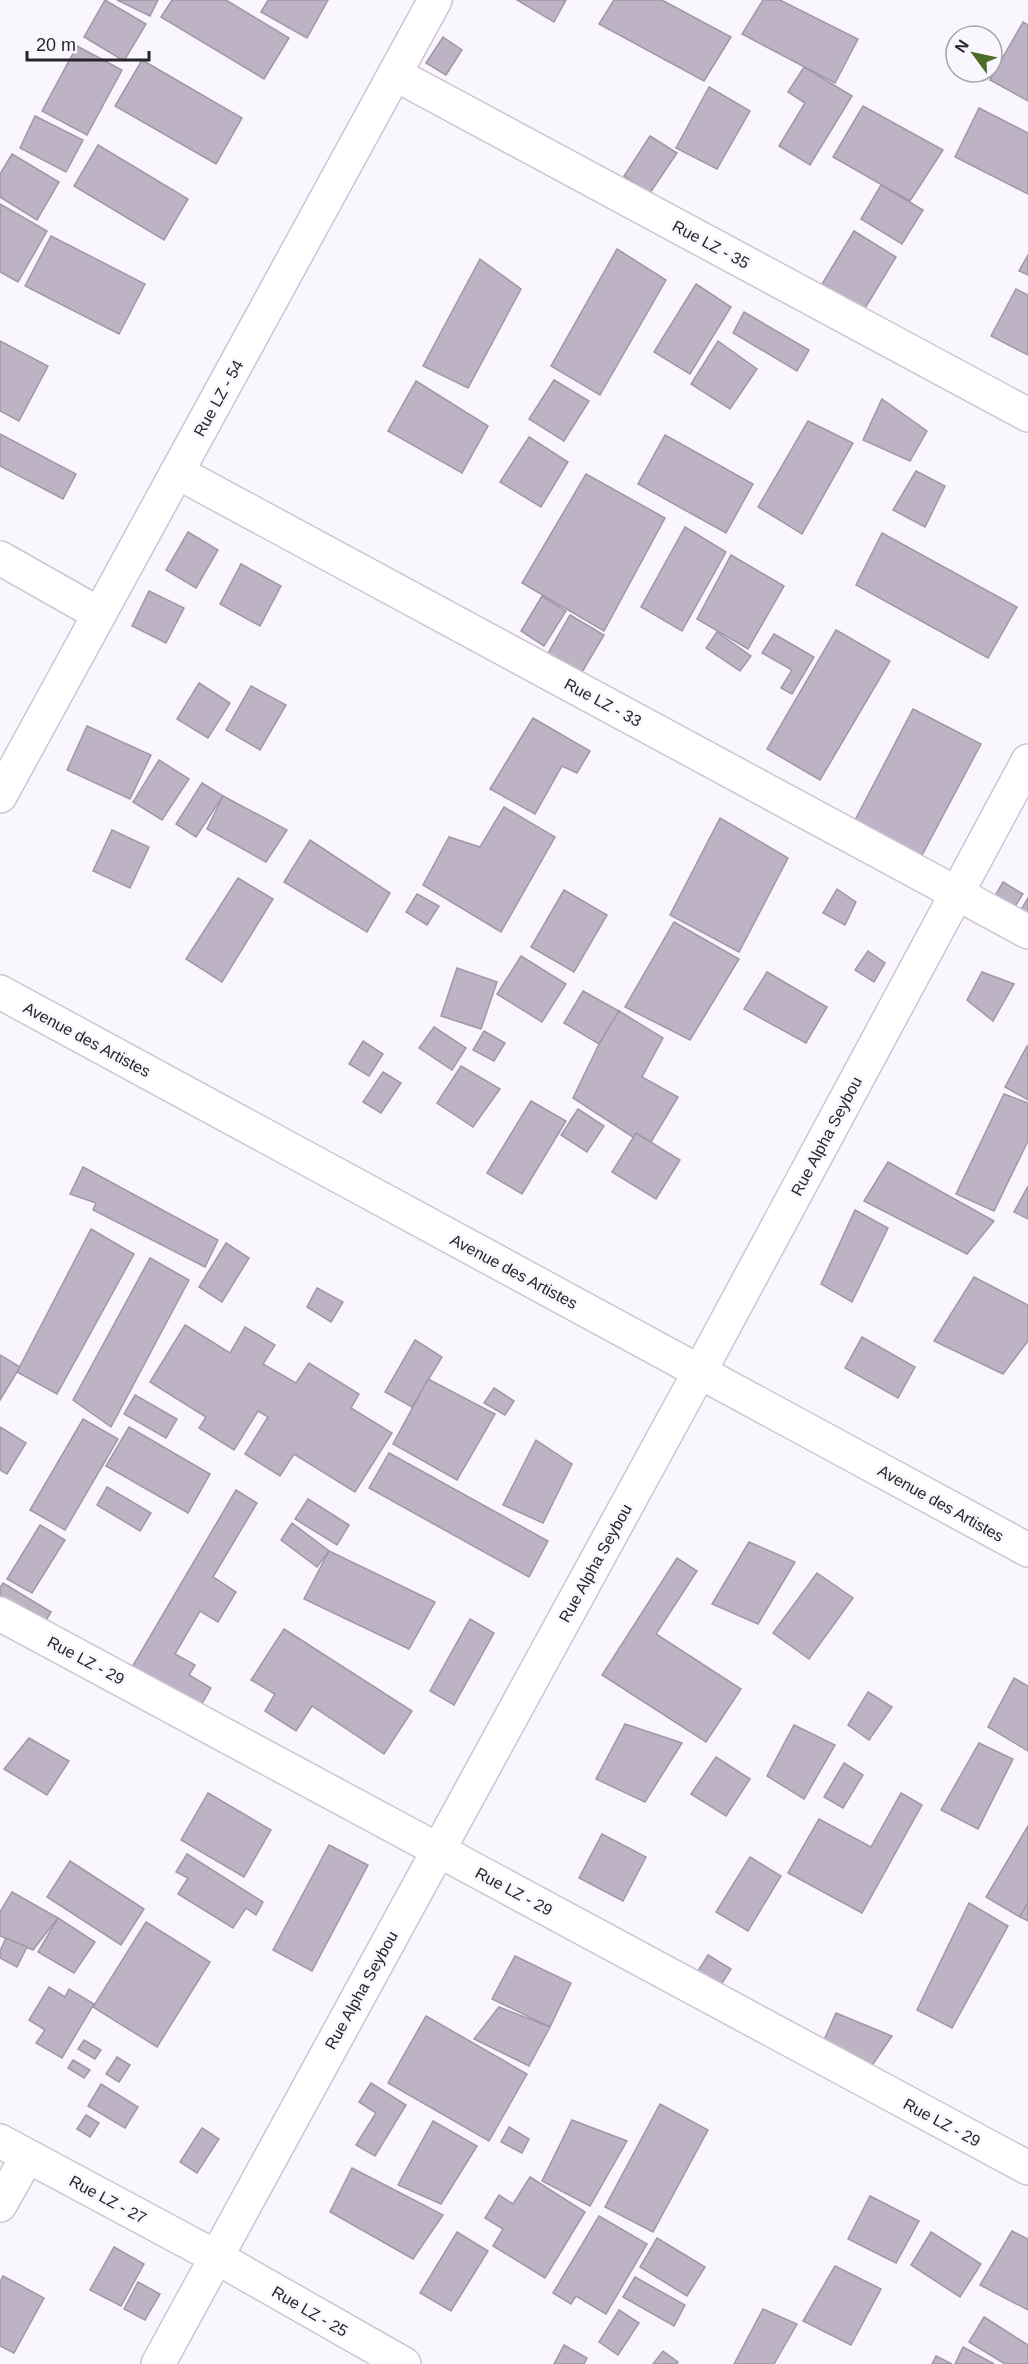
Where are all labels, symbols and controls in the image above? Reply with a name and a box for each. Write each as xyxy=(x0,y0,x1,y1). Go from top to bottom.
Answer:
scale bar xyxy=(27,24,148,62)
north arrow xyxy=(944,24,1004,84)
text: 20 m xyxy=(36,35,76,55)
text: N xyxy=(952,37,972,56)
street label: Rue LZ - 35 xyxy=(669,217,752,272)
street label: Rue LZ - 54 xyxy=(191,357,246,439)
street label: Rue LZ - 33 xyxy=(561,675,644,730)
street label: Avenue des Artistes xyxy=(20,999,153,1080)
street label: Rue Alpha Seybou xyxy=(788,1074,865,1199)
street label: Avenue des Artistes xyxy=(447,1231,580,1312)
street label: Avenue des Artistes xyxy=(875,1462,1007,1545)
street label: Rue Alpha Seybou xyxy=(556,1501,635,1625)
street label: Rue LZ - 29 xyxy=(44,1633,127,1688)
street label: Rue LZ - 29 xyxy=(472,1864,555,1919)
street label: Rue Alpha Seybou xyxy=(322,1928,401,2052)
street label: Rue LZ - 29 xyxy=(900,2095,983,2150)
street label: Rue LZ - 27 xyxy=(66,2172,149,2227)
street label: Rue LZ - 25 xyxy=(269,2283,351,2340)

